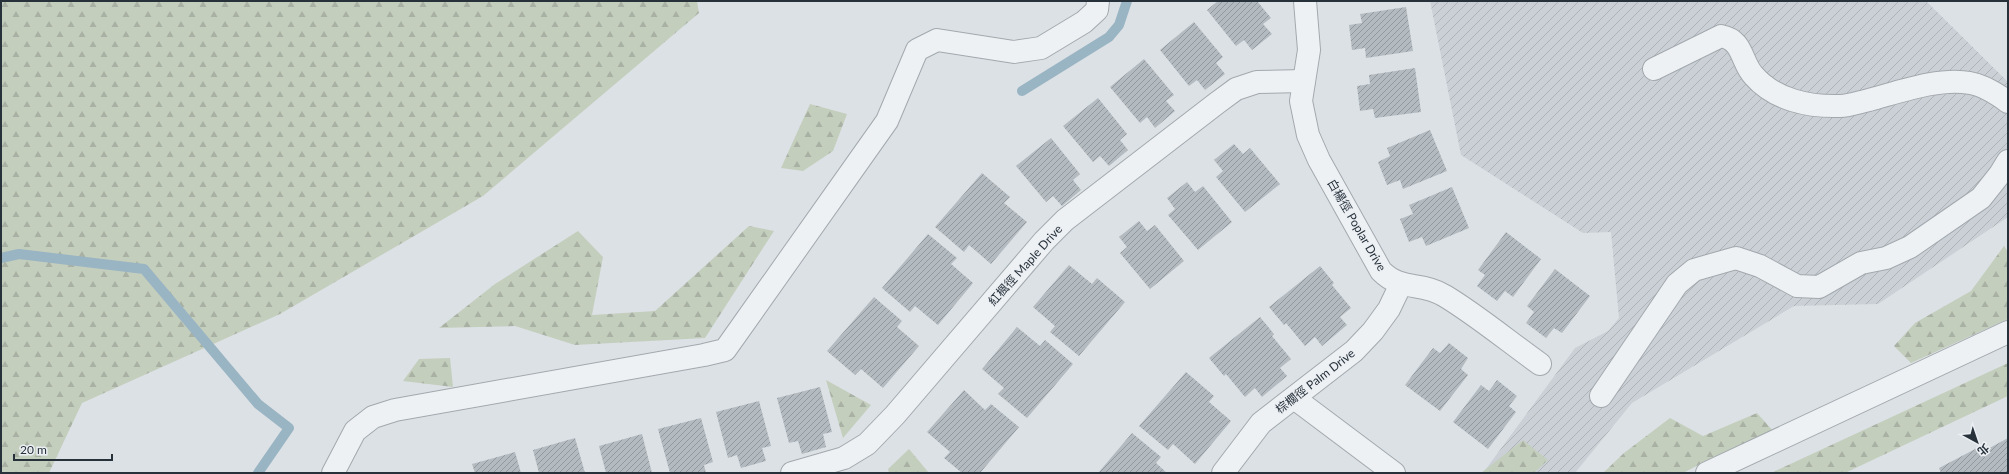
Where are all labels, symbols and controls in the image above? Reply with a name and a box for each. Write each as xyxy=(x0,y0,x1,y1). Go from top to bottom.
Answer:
street label: 白楊徑 Poplar Drive xyxy=(1324,176,1390,274)
street label: 紅楓徑 Maple Drive xyxy=(985,221,1065,309)
street label: 棕櫚徑 Palm Drive xyxy=(1272,345,1358,417)
north arrow xyxy=(1957,422,1997,462)
scale bar xyxy=(14,436,112,462)
text: 20 m xyxy=(20,442,47,457)
text: 北 xyxy=(1975,442,1992,459)

